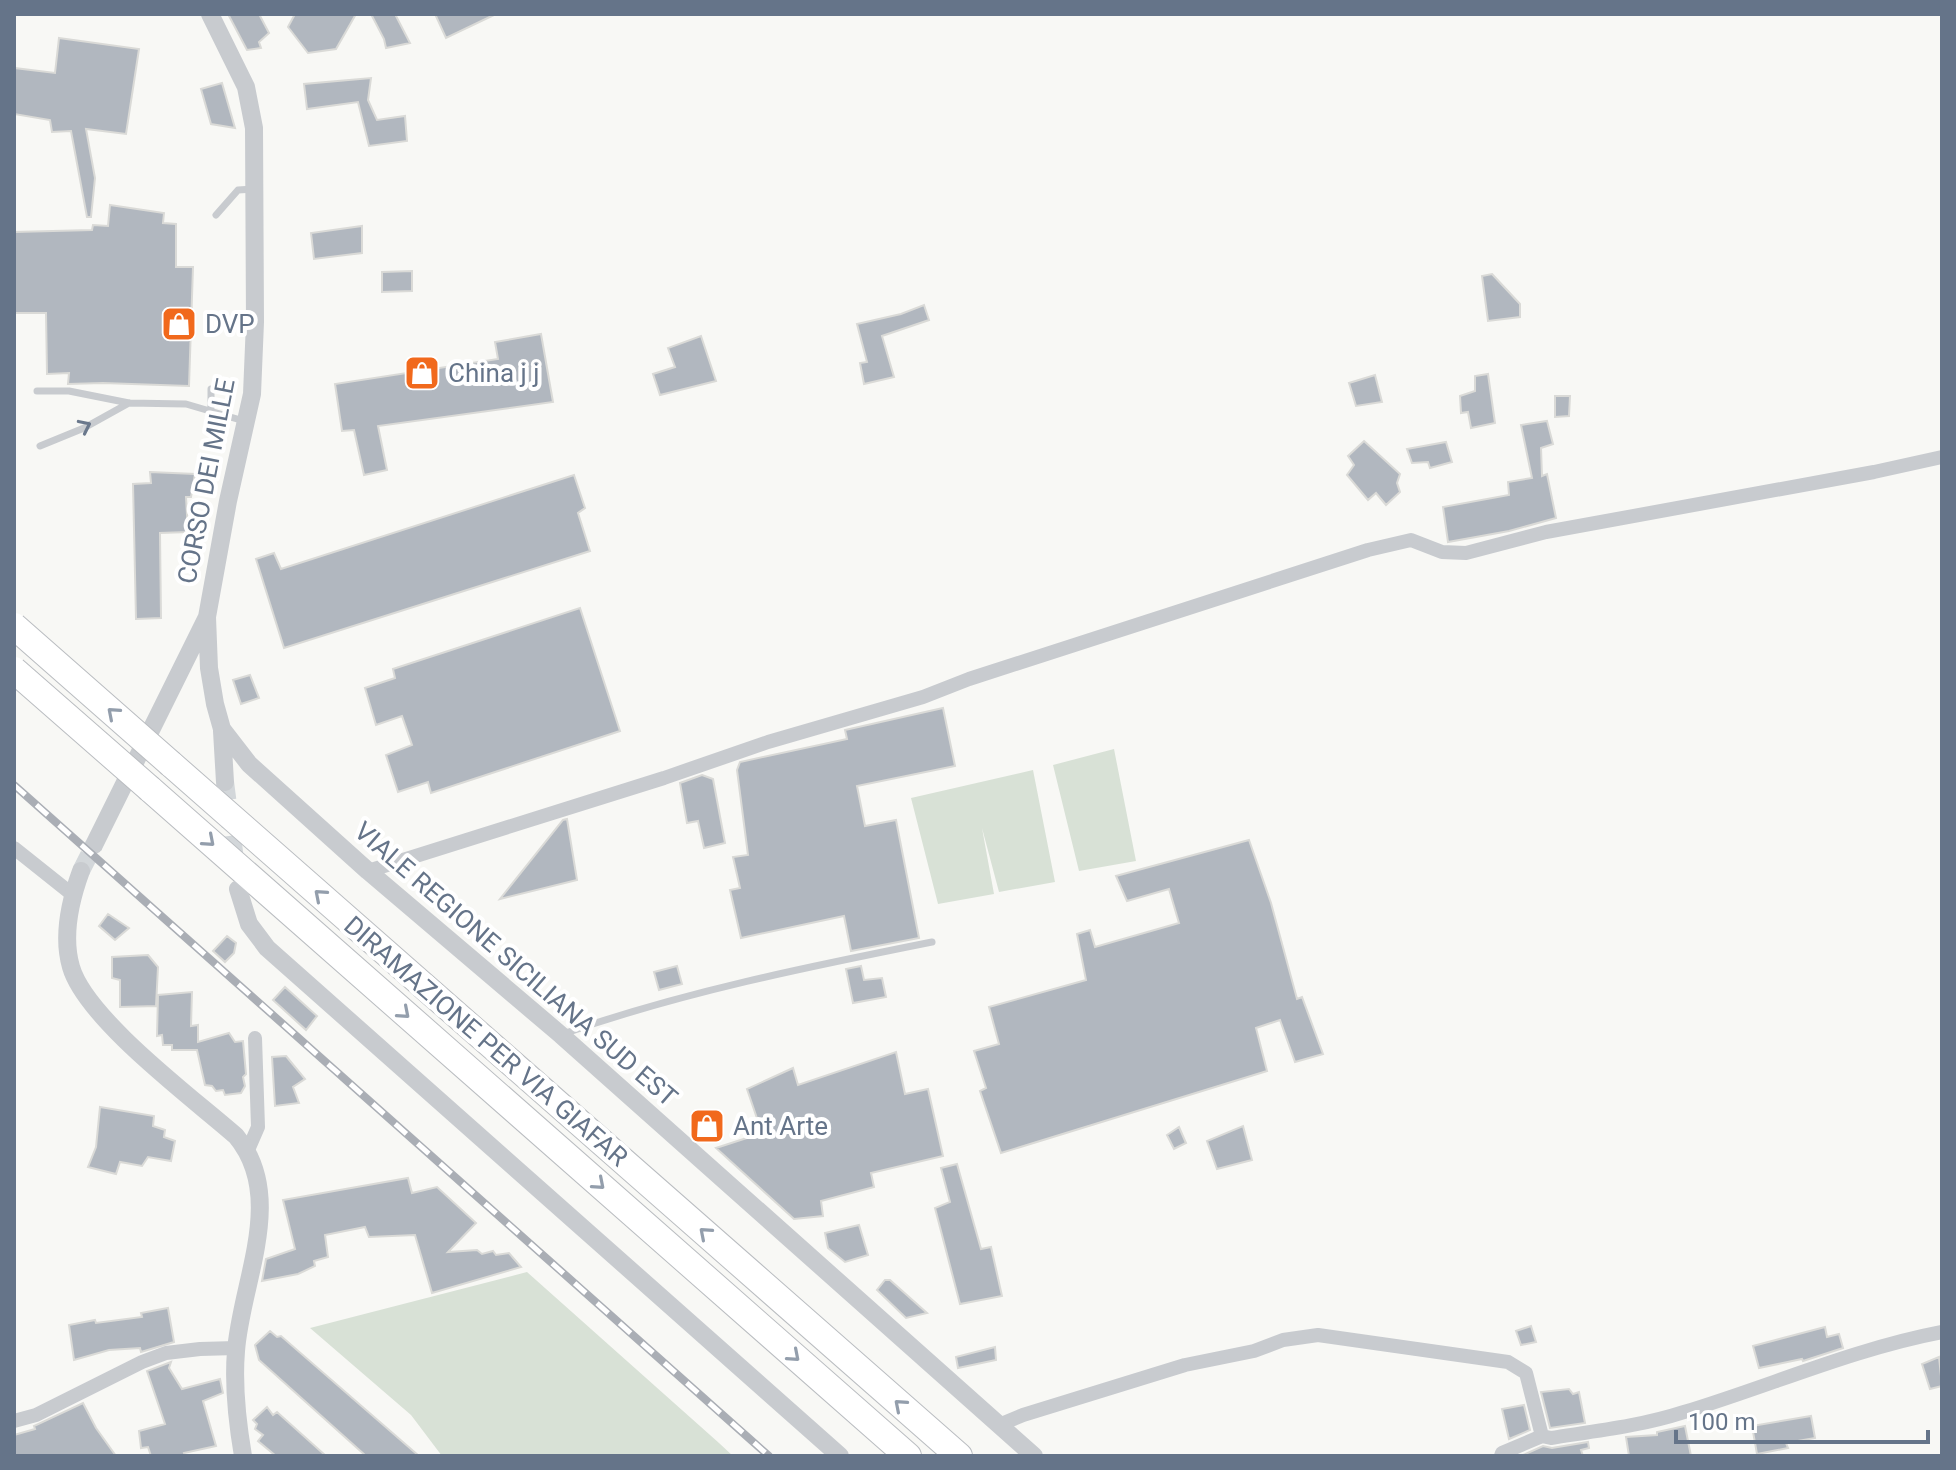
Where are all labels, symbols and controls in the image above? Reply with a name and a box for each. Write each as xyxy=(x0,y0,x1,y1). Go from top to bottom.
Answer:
shop icon: DVP xyxy=(160,305,198,343)
place label: DVP xyxy=(205,309,255,339)
shop icon: China j j xyxy=(403,354,441,392)
place label: China j j xyxy=(448,358,539,388)
street label: CORSO DEI MILLE xyxy=(171,376,241,586)
one-way arrow xyxy=(77,420,92,436)
one-way arrow xyxy=(107,708,122,723)
street label: VIALE REGIONE SICILIANA SUD EST xyxy=(349,816,683,1112)
one-way arrow xyxy=(199,831,214,846)
one-way arrow xyxy=(315,890,329,905)
street label: DIRAMAZIONE PER VIA GIAFAR xyxy=(338,910,634,1172)
one-way arrow xyxy=(394,1003,409,1017)
shop icon: Ant Arte xyxy=(688,1107,726,1145)
place label: Ant Arte xyxy=(733,1111,828,1141)
one-way arrow xyxy=(590,1175,604,1189)
one-way arrow xyxy=(699,1228,714,1243)
one-way arrow xyxy=(785,1346,800,1361)
scale bar xyxy=(1676,1394,1928,1444)
one-way arrow xyxy=(895,1400,910,1414)
text: 100 m xyxy=(1688,1408,1755,1436)

